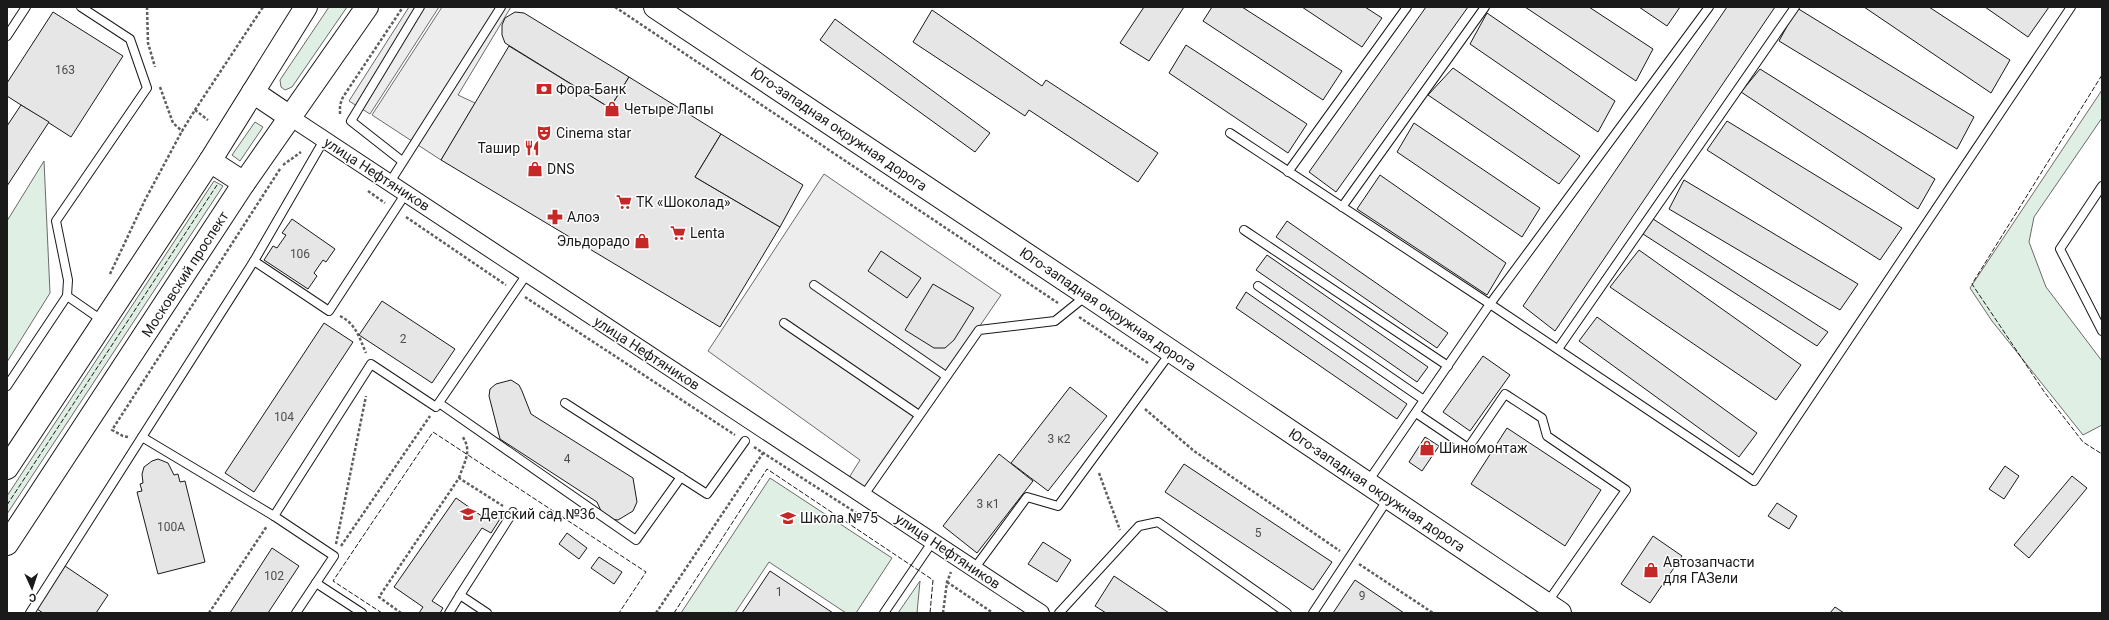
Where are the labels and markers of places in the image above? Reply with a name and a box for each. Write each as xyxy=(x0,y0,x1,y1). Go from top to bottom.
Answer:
bank icon: Фора-Банк xyxy=(535,80,553,98)
place label: Фора-Банк xyxy=(556,81,627,97)
shop icon: Четыре Лапы xyxy=(603,100,621,118)
place label: Четыре Лапы xyxy=(624,101,714,117)
theatre icon: Cinema star xyxy=(535,124,553,142)
place label: Cinema star xyxy=(556,125,631,141)
restaurant icon: Ташир xyxy=(523,139,541,157)
place label: Ташир xyxy=(478,140,520,156)
shop icon: DNS xyxy=(526,160,544,178)
place label: DNS xyxy=(547,161,575,177)
supermarket icon: ТК «Шоколад» xyxy=(615,193,633,211)
place label: ТК «Шоколад» xyxy=(636,194,731,210)
pharmacy icon: Алоэ xyxy=(546,208,564,226)
place label: Алоэ xyxy=(567,209,600,225)
supermarket icon: Lenta xyxy=(669,224,687,242)
place label: Lenta xyxy=(690,225,725,241)
shop icon: Эльдорадо xyxy=(633,232,651,250)
place label: Эльдорадо xyxy=(557,233,630,249)
shop icon: Шиномонтаж xyxy=(1418,439,1436,457)
place label: Шиномонтаж xyxy=(1439,440,1528,456)
school or university icon: Детский сад №36 xyxy=(459,505,477,523)
place label: Детский сад №36 xyxy=(480,506,596,522)
school or university icon: Школа №75 xyxy=(779,509,797,527)
place label: Школа №75 xyxy=(800,510,878,526)
place label: Автозапчасти для ГАЗели xyxy=(1663,554,1755,586)
shop icon: Автозапчасти для ГАЗели xyxy=(1642,561,1660,579)

